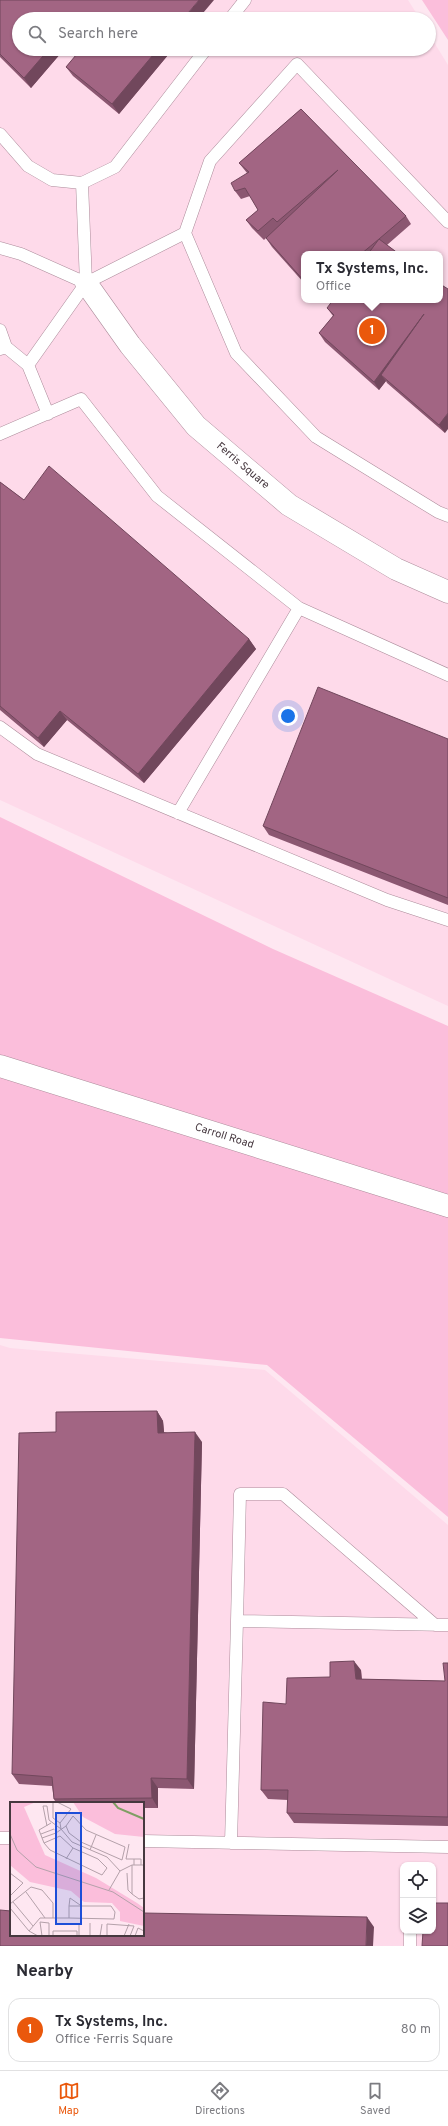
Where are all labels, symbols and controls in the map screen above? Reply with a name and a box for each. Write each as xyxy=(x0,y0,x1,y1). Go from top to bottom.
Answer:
search box xyxy=(12,12,436,56)
icon: search xyxy=(26,23,48,45)
text: Search here xyxy=(58,25,138,44)
popup xyxy=(301,251,443,303)
text: Tx Systems, Inc. xyxy=(316,260,428,279)
text: Office xyxy=(316,279,351,295)
pin: 1 xyxy=(359,316,385,346)
street label: Ferris Square xyxy=(214,439,272,492)
your location xyxy=(278,706,298,726)
street label: Carroll Road xyxy=(193,1120,256,1152)
inset map xyxy=(10,1802,144,1936)
map controls xyxy=(400,1862,436,1934)
button: locate xyxy=(400,1862,436,1898)
button: layers xyxy=(400,1898,436,1934)
text: Nearby xyxy=(16,1961,73,1983)
text: Tx Systems, Inc. xyxy=(55,2013,167,2032)
text: 1 xyxy=(27,2022,33,2038)
text: 80 m xyxy=(401,2022,431,2038)
text: Office · Ferris Square xyxy=(55,2032,173,2048)
tab: Map xyxy=(58,2080,80,2118)
tab: Directions xyxy=(195,2080,245,2118)
tab: Saved xyxy=(360,2080,390,2118)

